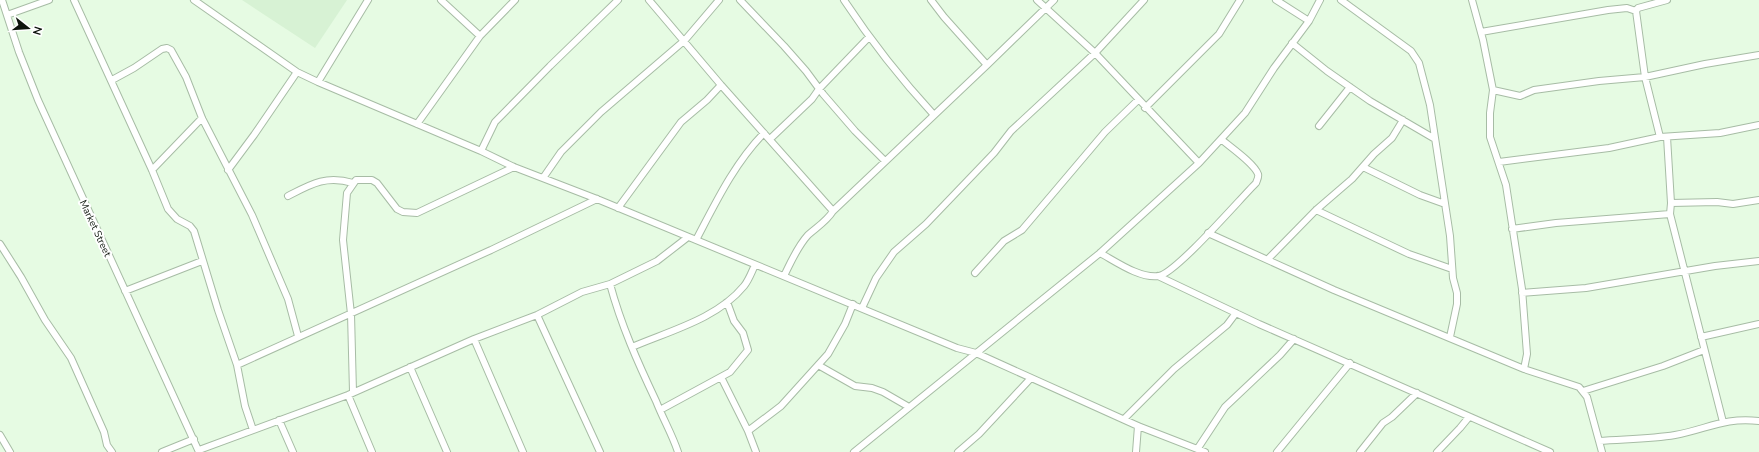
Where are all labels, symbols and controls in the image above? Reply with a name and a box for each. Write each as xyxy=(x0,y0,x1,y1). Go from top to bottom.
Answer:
north arrow xyxy=(8,8,48,48)
text: N xyxy=(29,25,45,37)
street label: Market Street xyxy=(76,198,115,259)

